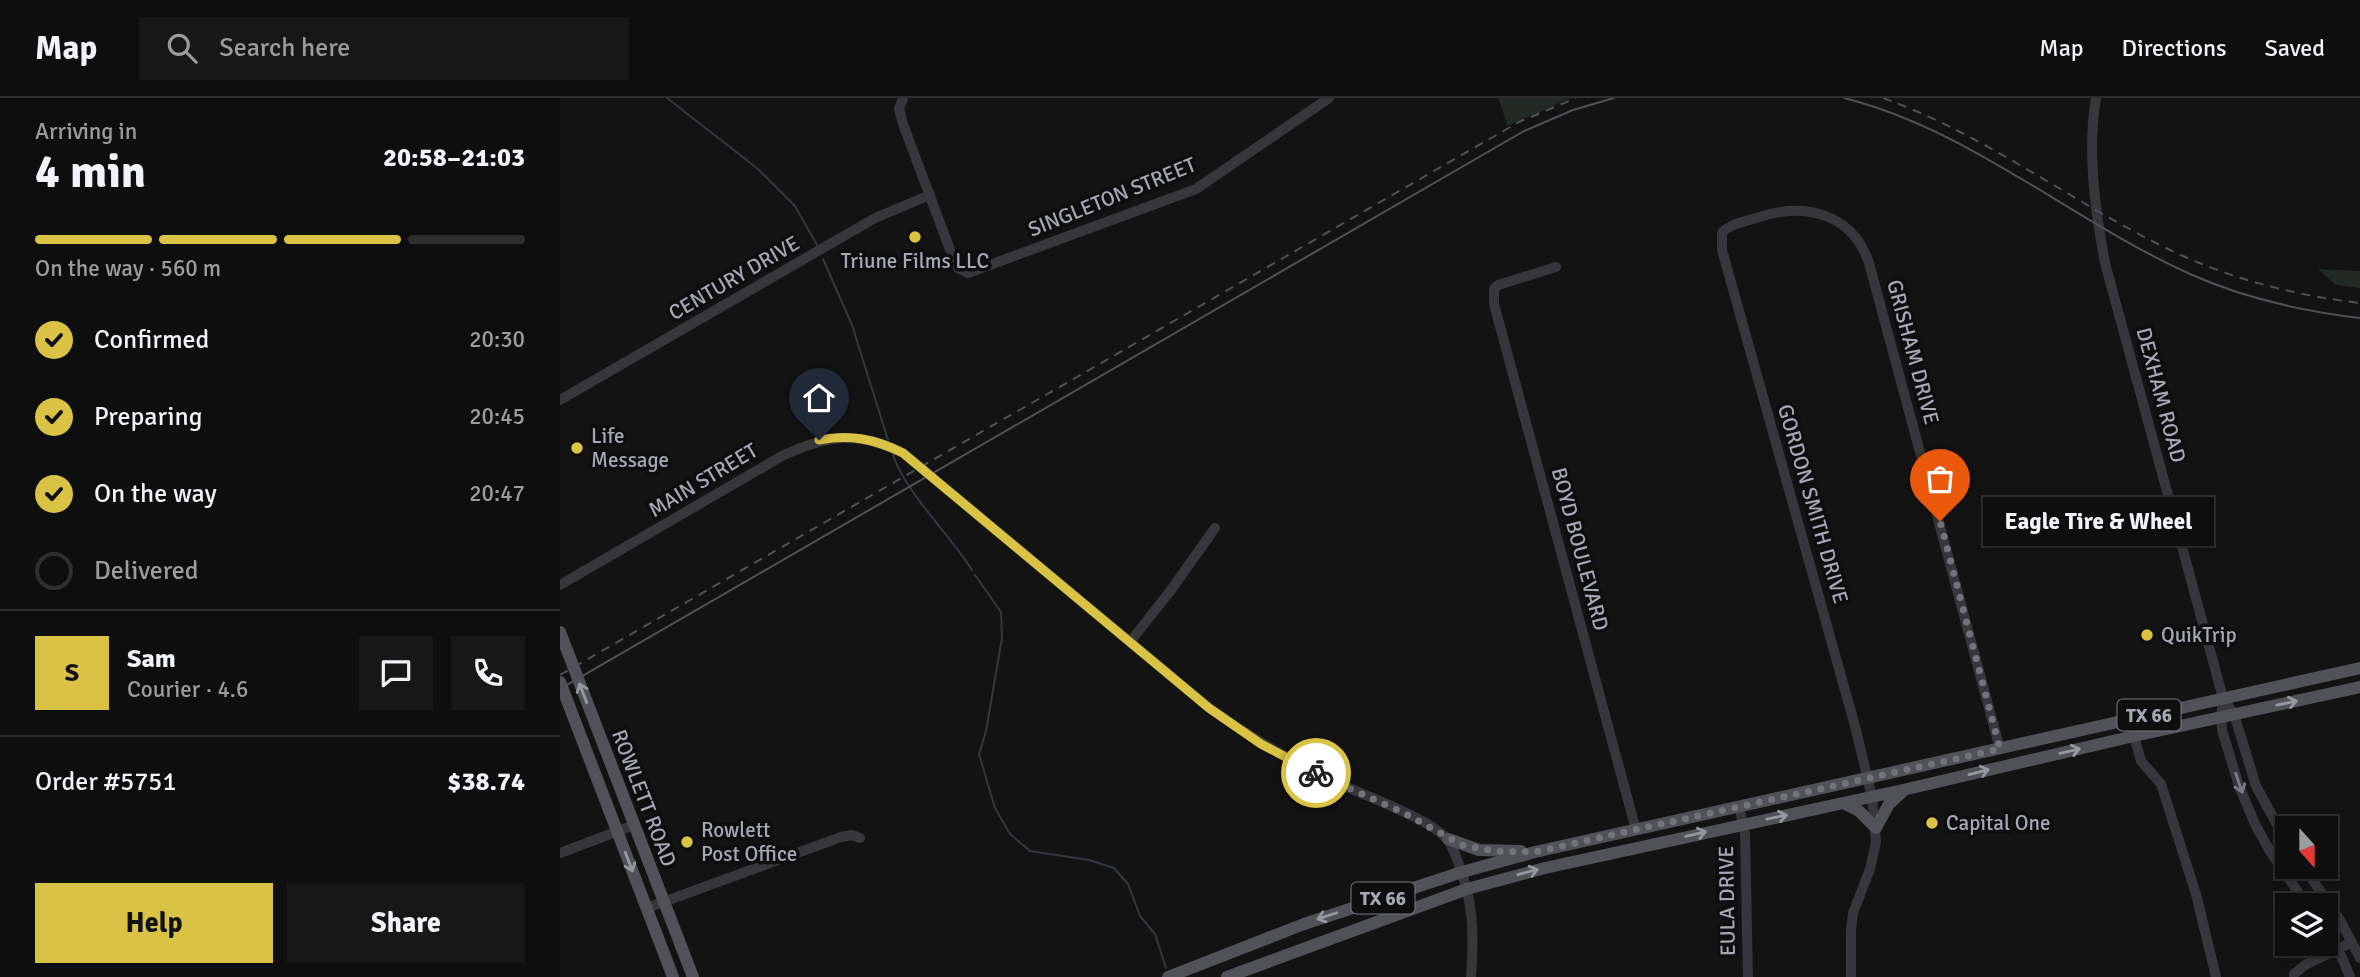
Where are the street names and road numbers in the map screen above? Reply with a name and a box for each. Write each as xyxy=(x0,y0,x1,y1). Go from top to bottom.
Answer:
street label: SINGLETON STREET xyxy=(1024,151,1200,243)
street label: CENTURY DRIVE xyxy=(664,230,804,326)
street label: GRISHAM DRIVE xyxy=(1881,277,1945,427)
street label: DEXHAM ROAD xyxy=(2130,325,2192,465)
street label: GORDON SMITH DRIVE xyxy=(1772,401,1854,607)
street label: MAIN STREET xyxy=(644,437,763,523)
street label: BOYD BOULEVARD xyxy=(1546,465,1614,633)
road number: TX 66 xyxy=(2118,700,2180,730)
street label: ROWLETT ROAD xyxy=(606,726,682,870)
street label: EULA DRIVE xyxy=(1713,846,1741,956)
road number: TX 66 xyxy=(1352,883,1414,914)

